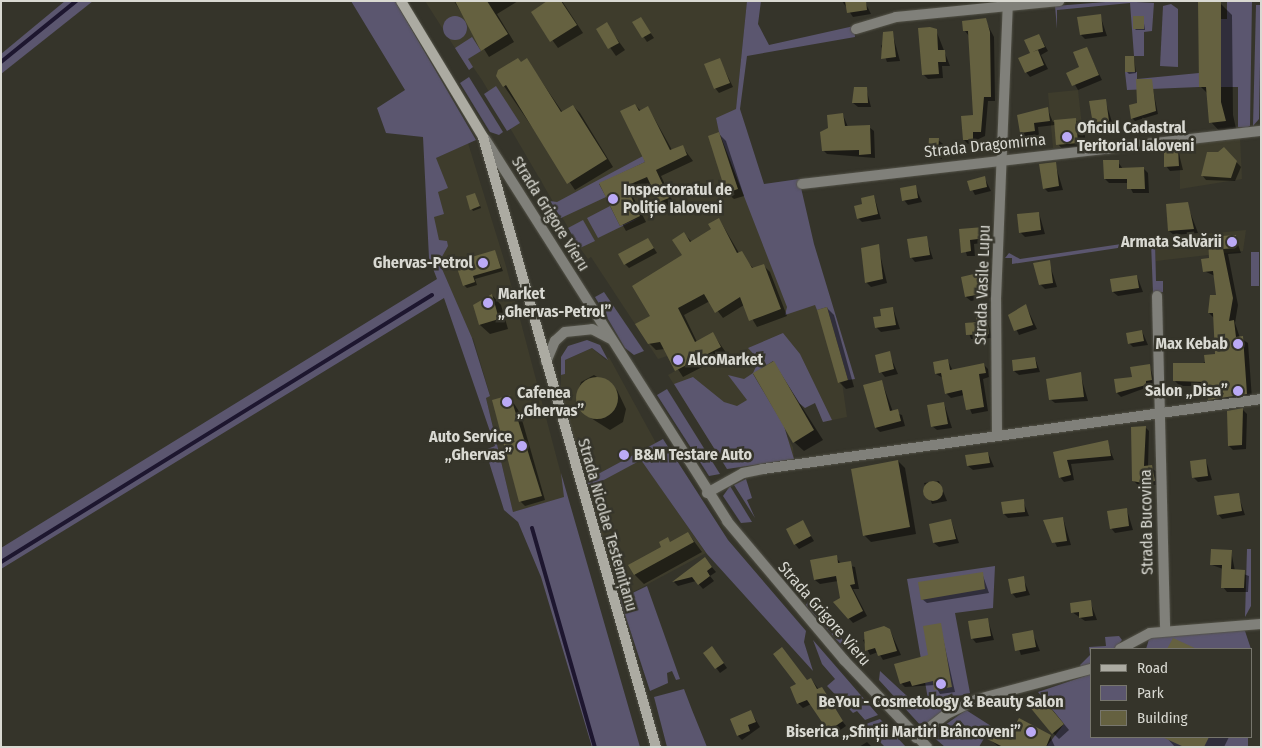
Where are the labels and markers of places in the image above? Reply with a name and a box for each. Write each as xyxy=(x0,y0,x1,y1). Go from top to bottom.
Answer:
place label: Oficiul Cadastral Teritorial Ialoveni xyxy=(1077,118,1194,156)
marker: Oficiul Cadastral Teritorial Ialoveni xyxy=(1061,131,1073,143)
place label: Inspectoratul de Poliție Ialoveni xyxy=(623,180,732,218)
marker: Inspectoratul de Poliție Ialoveni xyxy=(607,193,619,205)
place label: Armata Salvării xyxy=(1121,232,1222,252)
marker: Armata Salvării xyxy=(1226,236,1238,248)
place label: Ghervas-Petrol xyxy=(373,253,473,273)
marker: Ghervas-Petrol xyxy=(477,257,489,269)
place label: Market „Ghervas-Petrol” xyxy=(498,284,611,322)
marker: Market „Ghervas-Petrol” xyxy=(482,297,494,309)
place label: Max Kebab xyxy=(1155,334,1228,354)
marker: Max Kebab xyxy=(1232,338,1244,350)
place label: AlcoMarket xyxy=(688,350,763,370)
marker: AlcoMarket xyxy=(672,354,684,366)
place label: Salon „Disa” xyxy=(1145,381,1228,401)
place label: Cafenea „Ghervas” xyxy=(517,383,584,421)
marker: Salon „Disa” xyxy=(1232,385,1244,397)
marker: Cafenea „Ghervas” xyxy=(501,396,513,408)
place label: Auto Service „Ghervas” xyxy=(429,427,512,465)
marker: Auto Service „Ghervas” xyxy=(516,440,528,452)
place label: B&M Testare Auto xyxy=(634,445,752,465)
marker: B&M Testare Auto xyxy=(618,449,630,461)
marker: BeYou - Cosmetology & Beauty Salon xyxy=(935,678,947,690)
place label: BeYou - Cosmetology & Beauty Salon xyxy=(818,692,1064,712)
place label: Biserica „Sfinții Martiri Brâncoveni” xyxy=(786,722,1021,742)
marker: Biserica „Sfinții Martiri Brâncoveni” xyxy=(1025,726,1037,738)

